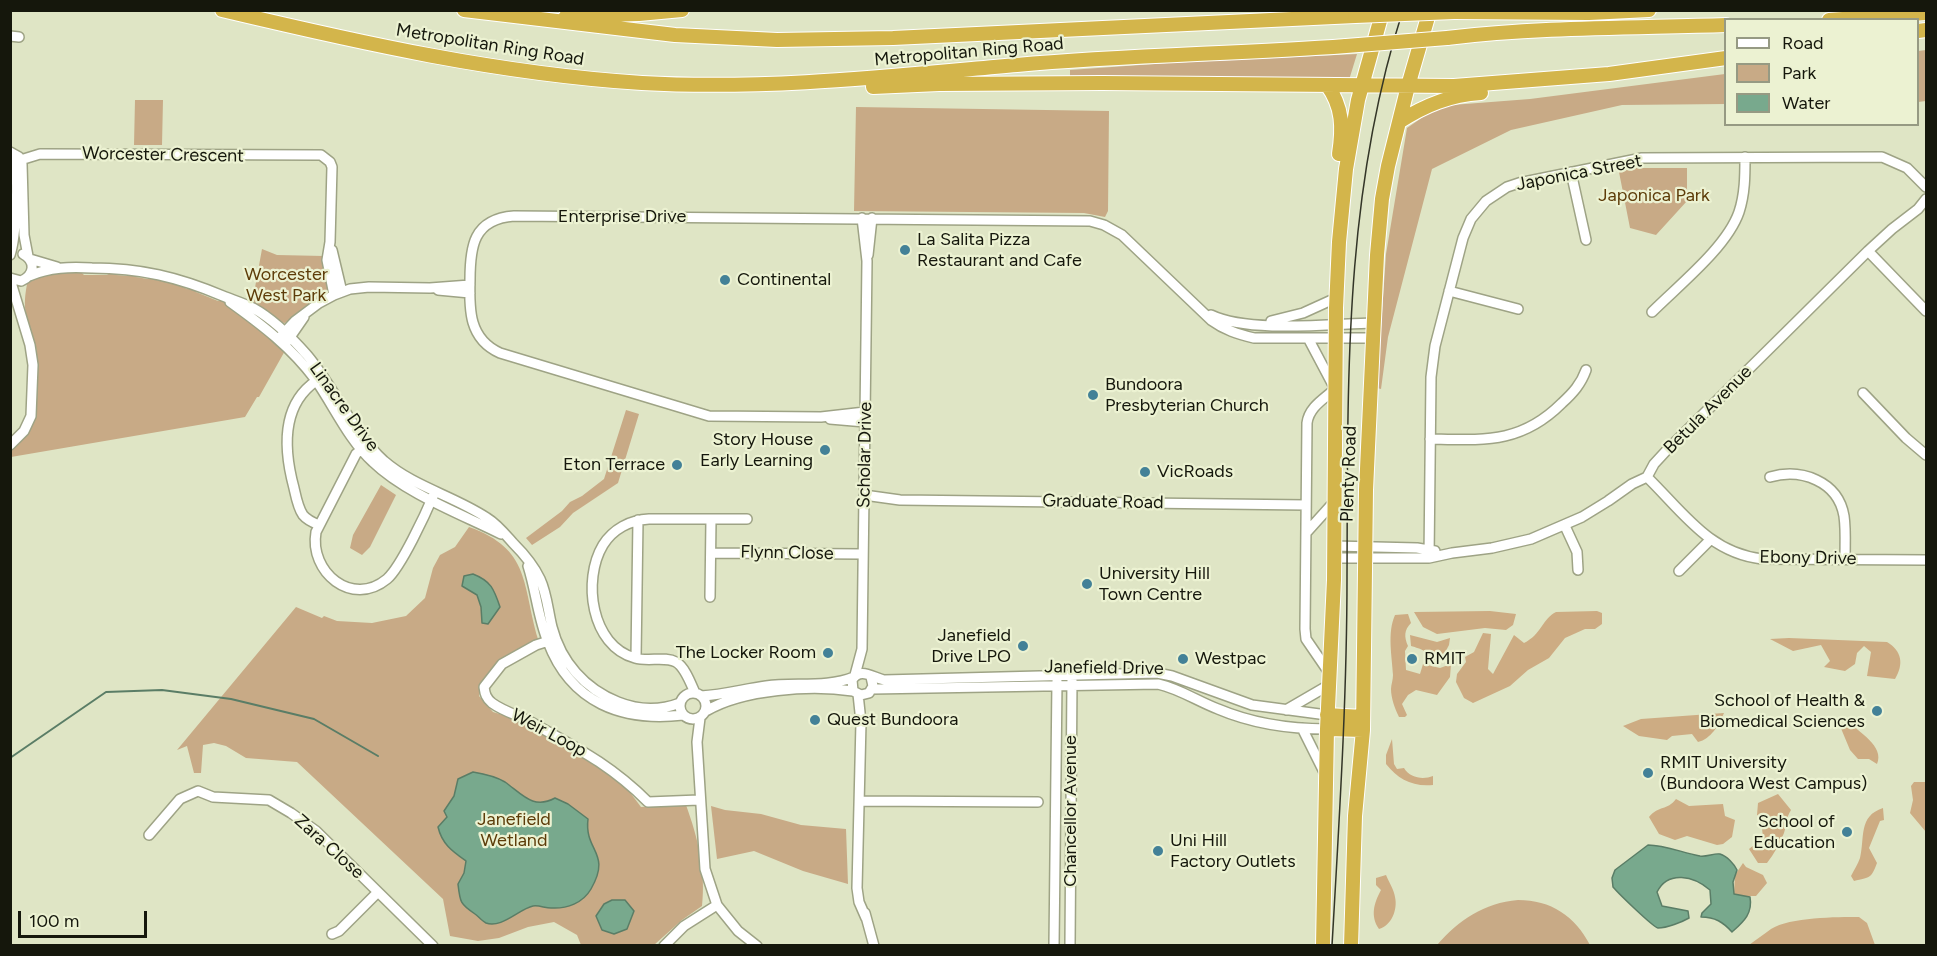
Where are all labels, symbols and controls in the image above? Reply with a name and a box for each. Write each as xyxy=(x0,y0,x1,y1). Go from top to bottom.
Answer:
legend xyxy=(1724,18,1919,126)
street label: Metropolitan Ring Road xyxy=(394,19,586,71)
text: Road xyxy=(1782,32,1823,54)
street label: Metropolitan Ring Road xyxy=(873,33,1065,71)
text: Park xyxy=(1782,62,1816,84)
text: Water xyxy=(1782,92,1830,114)
street label: Worcester Crescent xyxy=(82,143,244,167)
street label: Japonica Street xyxy=(1514,150,1644,196)
park label: Japonica Park xyxy=(1598,185,1710,207)
street label: Enterprise Drive xyxy=(558,206,686,228)
place label: La Salita Pizza Restaurant and Cafe xyxy=(917,229,1082,272)
marker: La Salita Pizza Restaurant and Cafe xyxy=(898,243,912,257)
park label: Worcester West Park xyxy=(244,264,328,306)
place label: Continental xyxy=(737,269,831,291)
marker: Continental xyxy=(718,273,732,287)
street label: Linacre Drive xyxy=(305,358,383,456)
street label: Betula Avenue xyxy=(1659,361,1757,459)
place label: Bundoora Presbyterian Church xyxy=(1105,374,1269,416)
marker: Bundoora Presbyterian Church xyxy=(1086,388,1100,402)
street label: Scholar Drive xyxy=(853,402,877,508)
street label: Plenty Road xyxy=(1337,425,1361,523)
place label: Story House Early Learning xyxy=(700,429,813,472)
marker: Story House Early Learning xyxy=(818,443,832,457)
place label: Eton Terrace xyxy=(563,454,665,476)
marker: Eton Terrace xyxy=(670,458,684,472)
place label: VicRoads xyxy=(1157,461,1233,483)
marker: VicRoads xyxy=(1138,465,1152,479)
street label: Graduate Road xyxy=(1042,490,1164,514)
street label: Flynn Close xyxy=(740,541,834,565)
street label: Ebony Drive xyxy=(1759,546,1857,570)
place label: University Hill Town Centre xyxy=(1099,563,1210,606)
marker: University Hill Town Centre xyxy=(1080,577,1094,591)
place label: Janefield Drive LPO xyxy=(931,625,1011,668)
marker: Janefield Drive LPO xyxy=(1016,639,1030,653)
place label: The Locker Room xyxy=(676,642,816,664)
marker: The Locker Room xyxy=(821,646,835,660)
place label: Westpac xyxy=(1195,648,1266,670)
place label: RMIT xyxy=(1424,648,1465,670)
marker: Westpac xyxy=(1176,652,1190,666)
marker: RMIT xyxy=(1405,652,1419,666)
street label: Janefield Drive xyxy=(1044,656,1164,680)
place label: School of Health & Biomedical Sciences xyxy=(1699,690,1865,732)
street label: Weir Loop xyxy=(508,704,590,762)
marker: School of Health & Biomedical Sciences xyxy=(1870,704,1884,718)
place label: Quest Bundoora xyxy=(827,709,958,731)
marker: Quest Bundoora xyxy=(808,713,822,727)
street label: Chancellor Avenue xyxy=(1060,735,1082,887)
place label: RMIT University (Bundoora West Campus) xyxy=(1660,752,1867,795)
marker: RMIT University (Bundoora West Campus) xyxy=(1641,766,1655,780)
park label: Janefield Wetland xyxy=(477,809,551,852)
street label: Zara Close xyxy=(290,810,368,884)
place label: School of Education xyxy=(1753,811,1835,854)
marker: School of Education xyxy=(1840,825,1854,839)
place label: Uni Hill Factory Outlets xyxy=(1170,830,1296,872)
marker: Uni Hill Factory Outlets xyxy=(1151,844,1165,858)
scale bar xyxy=(21,899,150,937)
text: 100 m xyxy=(29,910,79,932)

